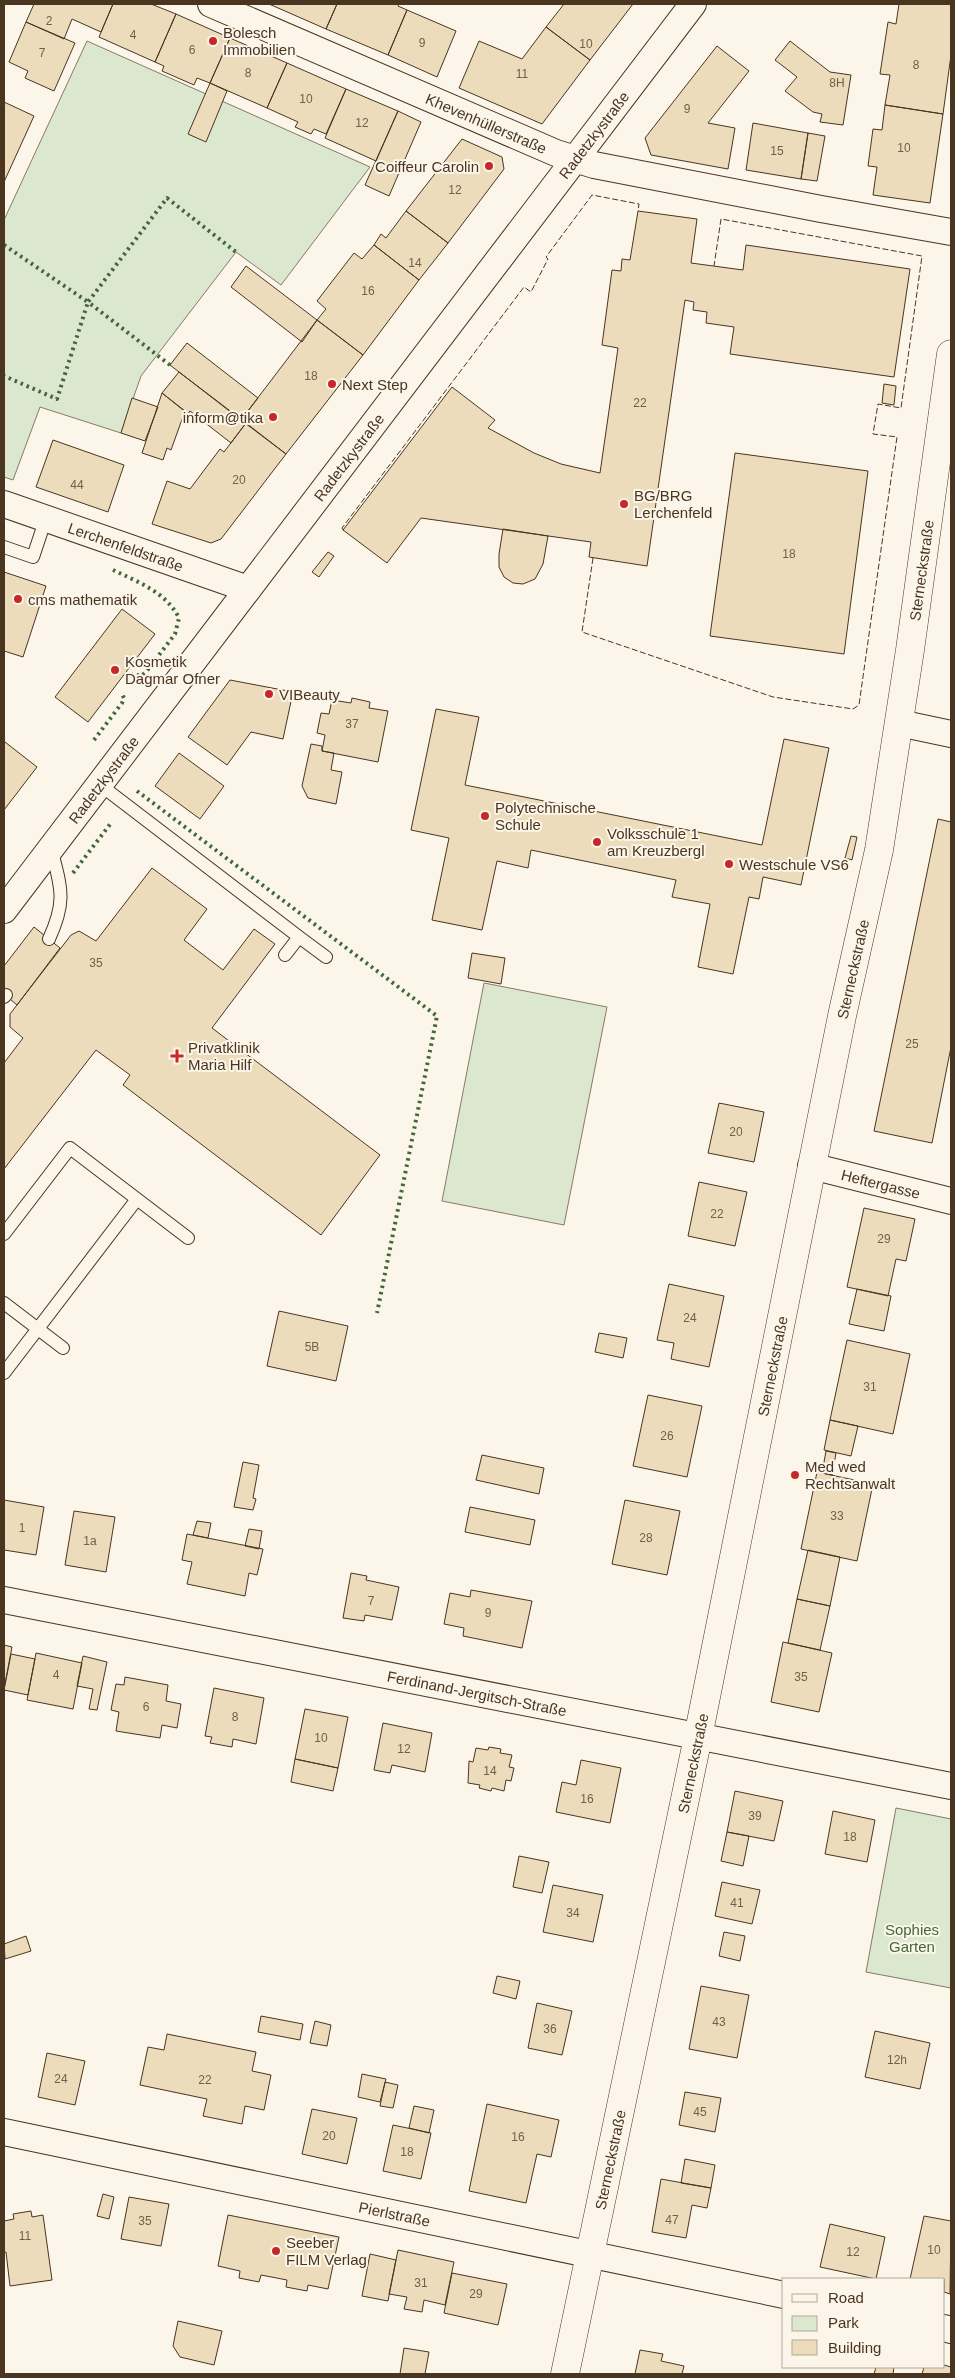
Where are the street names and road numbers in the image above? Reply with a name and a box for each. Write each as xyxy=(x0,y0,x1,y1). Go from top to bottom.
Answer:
street label: Radetzkystraße xyxy=(555,88,632,182)
street label: Khevenhüllerstraße xyxy=(423,89,550,157)
street label: Radetzkystraße xyxy=(310,410,387,504)
street label: Lerchenfeldstraße xyxy=(66,519,186,574)
street label: Sterneckstraße xyxy=(906,519,936,622)
street label: Radetzkystraße xyxy=(65,732,142,826)
street label: Sterneckstraße xyxy=(833,918,872,1021)
street label: Heftergasse xyxy=(840,1165,922,1202)
street label: Sterneckstraße xyxy=(754,1315,790,1418)
street label: Ferdinand-Jergitsch-Straße xyxy=(386,1667,568,1719)
street label: Sterneckstraße xyxy=(674,1712,711,1815)
street label: Sterneckstraße xyxy=(591,2108,628,2211)
street label: Pierlstraße xyxy=(357,2198,432,2229)

